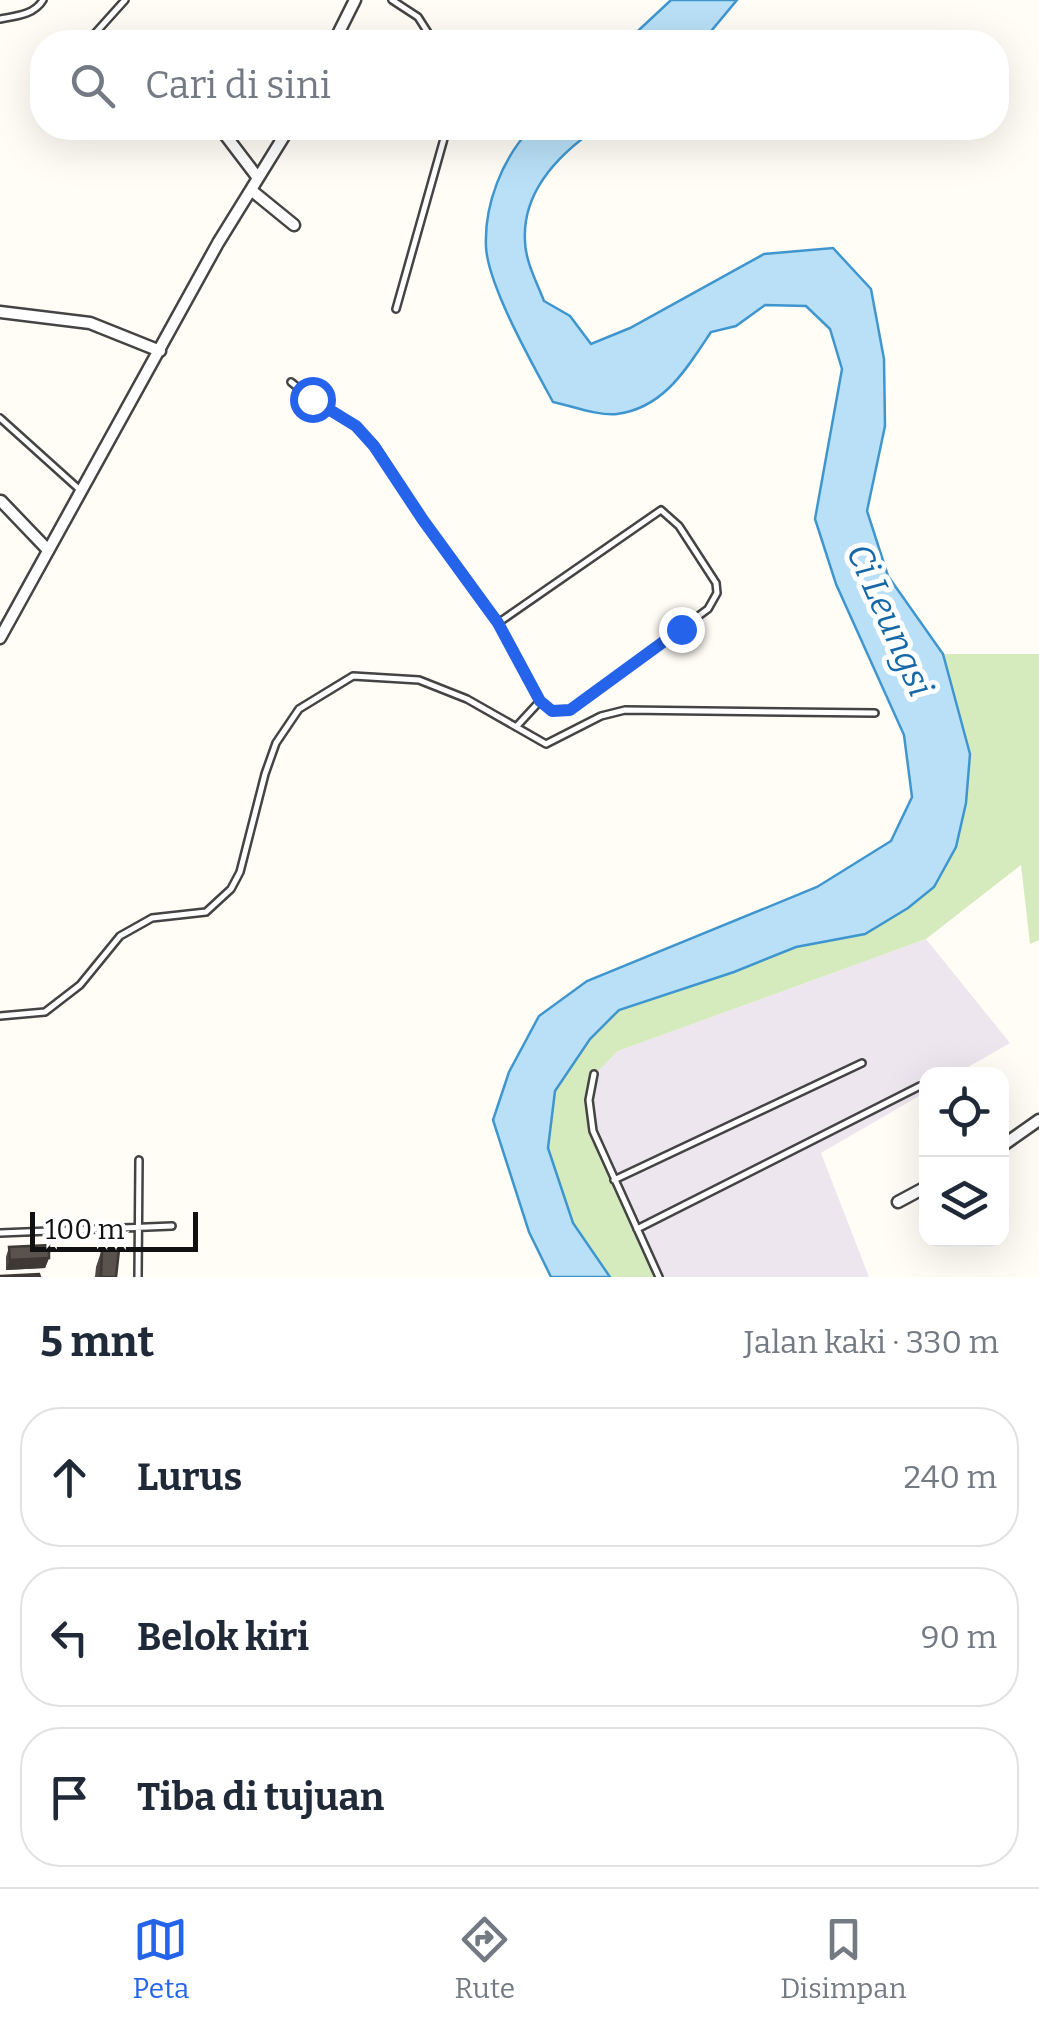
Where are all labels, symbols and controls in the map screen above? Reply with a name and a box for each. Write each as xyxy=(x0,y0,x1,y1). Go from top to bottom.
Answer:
search box xyxy=(30,30,1009,140)
icon: search xyxy=(65,58,120,113)
text: Cari di sini xyxy=(145,62,331,108)
route start xyxy=(290,377,336,423)
water label: Ci Leungsi xyxy=(838,537,942,703)
route end xyxy=(659,607,705,653)
map controls xyxy=(919,1067,1009,1247)
button: locate xyxy=(919,1067,1009,1157)
button: layers xyxy=(919,1157,1009,1247)
scale bar xyxy=(30,1207,198,1252)
text: 100 m xyxy=(45,1213,125,1246)
text: 5 mnt xyxy=(40,1317,154,1367)
text: Jalan kaki · 330 m xyxy=(744,1323,999,1361)
icon: ahead xyxy=(42,1450,97,1505)
text: Lurus xyxy=(137,1454,242,1500)
text: 240 m xyxy=(903,1458,997,1496)
icon: left xyxy=(42,1610,97,1665)
text: Belok kiri xyxy=(137,1614,309,1660)
text: 90 m xyxy=(921,1618,997,1656)
icon: arrive xyxy=(42,1770,97,1825)
text: Tiba di tujuan xyxy=(137,1774,384,1820)
tab: Peta xyxy=(133,1912,189,2005)
tab: Rute xyxy=(455,1912,515,2005)
tab: Disimpan xyxy=(780,1912,906,2005)

